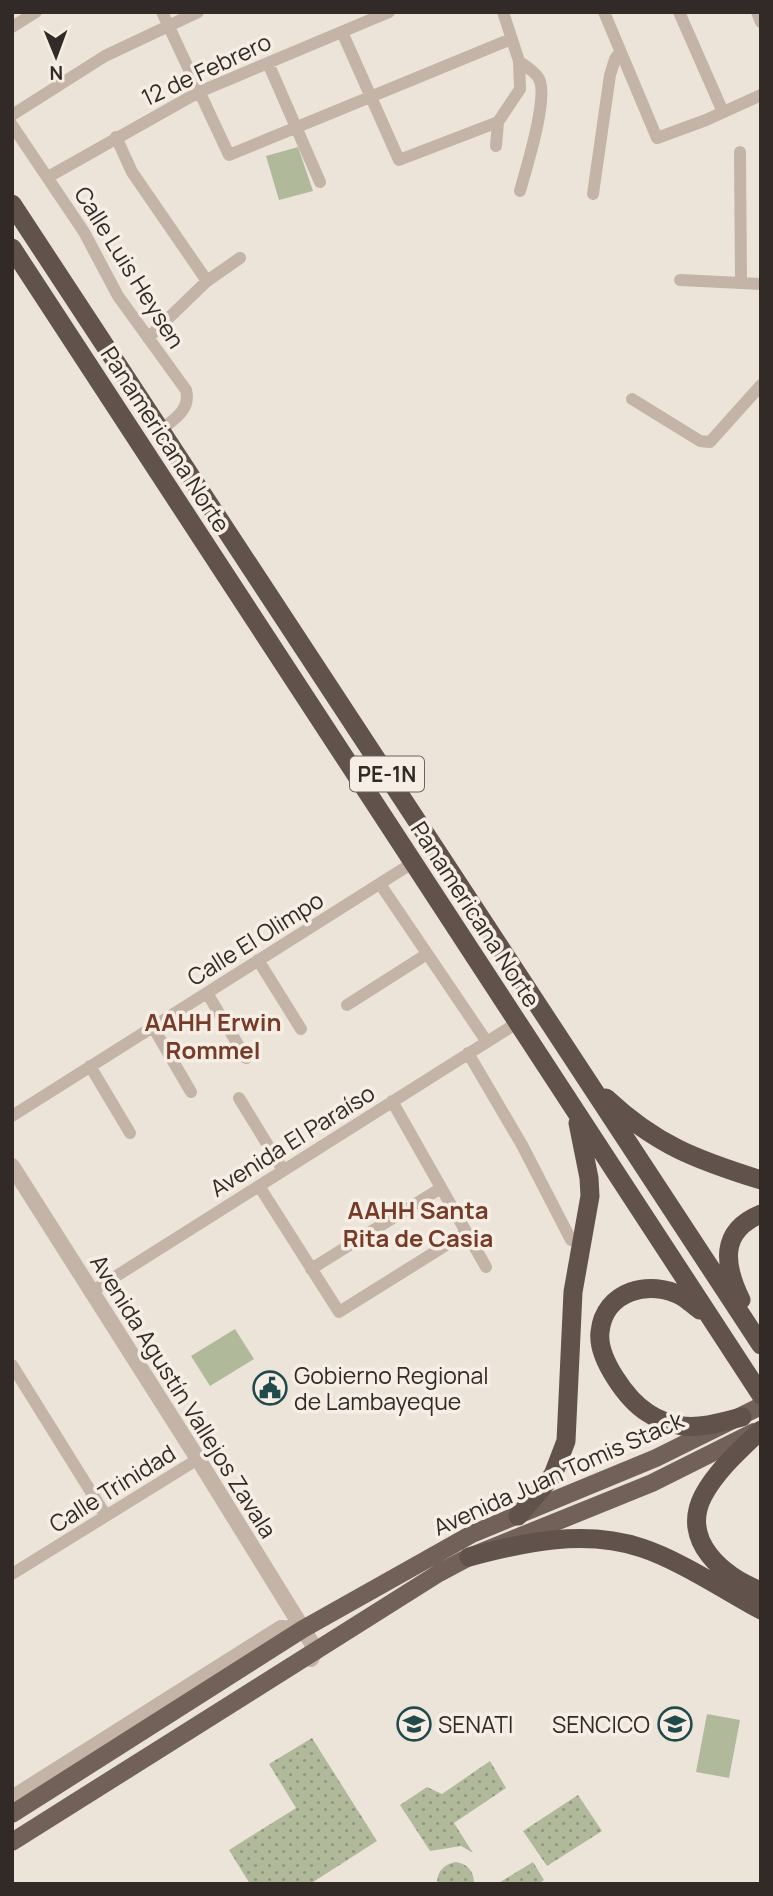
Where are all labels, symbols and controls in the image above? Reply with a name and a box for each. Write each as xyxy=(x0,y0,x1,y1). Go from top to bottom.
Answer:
north arrow xyxy=(21,21,91,91)
street label: 12 de Febrero xyxy=(136,25,276,113)
text: N xyxy=(49,60,63,86)
street label: Calle Luis Heysen xyxy=(67,180,193,354)
street label: Panamericana Norte xyxy=(94,340,238,538)
road number: PE-1N xyxy=(350,756,424,792)
street label: Panamericana Norte xyxy=(404,815,548,1013)
street label: Calle El Olimpo xyxy=(181,883,329,993)
district label: AAHH Erwin Rommel xyxy=(145,1005,282,1066)
street label: Avenida El Paraíso xyxy=(203,1076,381,1204)
district label: AAHH Santa Rita de Casia xyxy=(343,1193,493,1254)
street label: Avenida Agustín Vallejos Zavala xyxy=(83,1248,285,1544)
place label: Gobierno Regional de Lambayeque xyxy=(294,1359,489,1417)
public building icon: Gobierno Regional de Lambayeque xyxy=(251,1369,289,1407)
street label: Avenida Juan Tomis Stack xyxy=(428,1403,689,1543)
street label: Calle Trinidad xyxy=(43,1436,181,1540)
school or university icon: SENATI xyxy=(395,1705,433,1743)
school or university icon: SENCICO xyxy=(656,1705,694,1743)
place label: SENATI xyxy=(438,1708,513,1740)
place label: SENCICO xyxy=(552,1708,650,1740)

